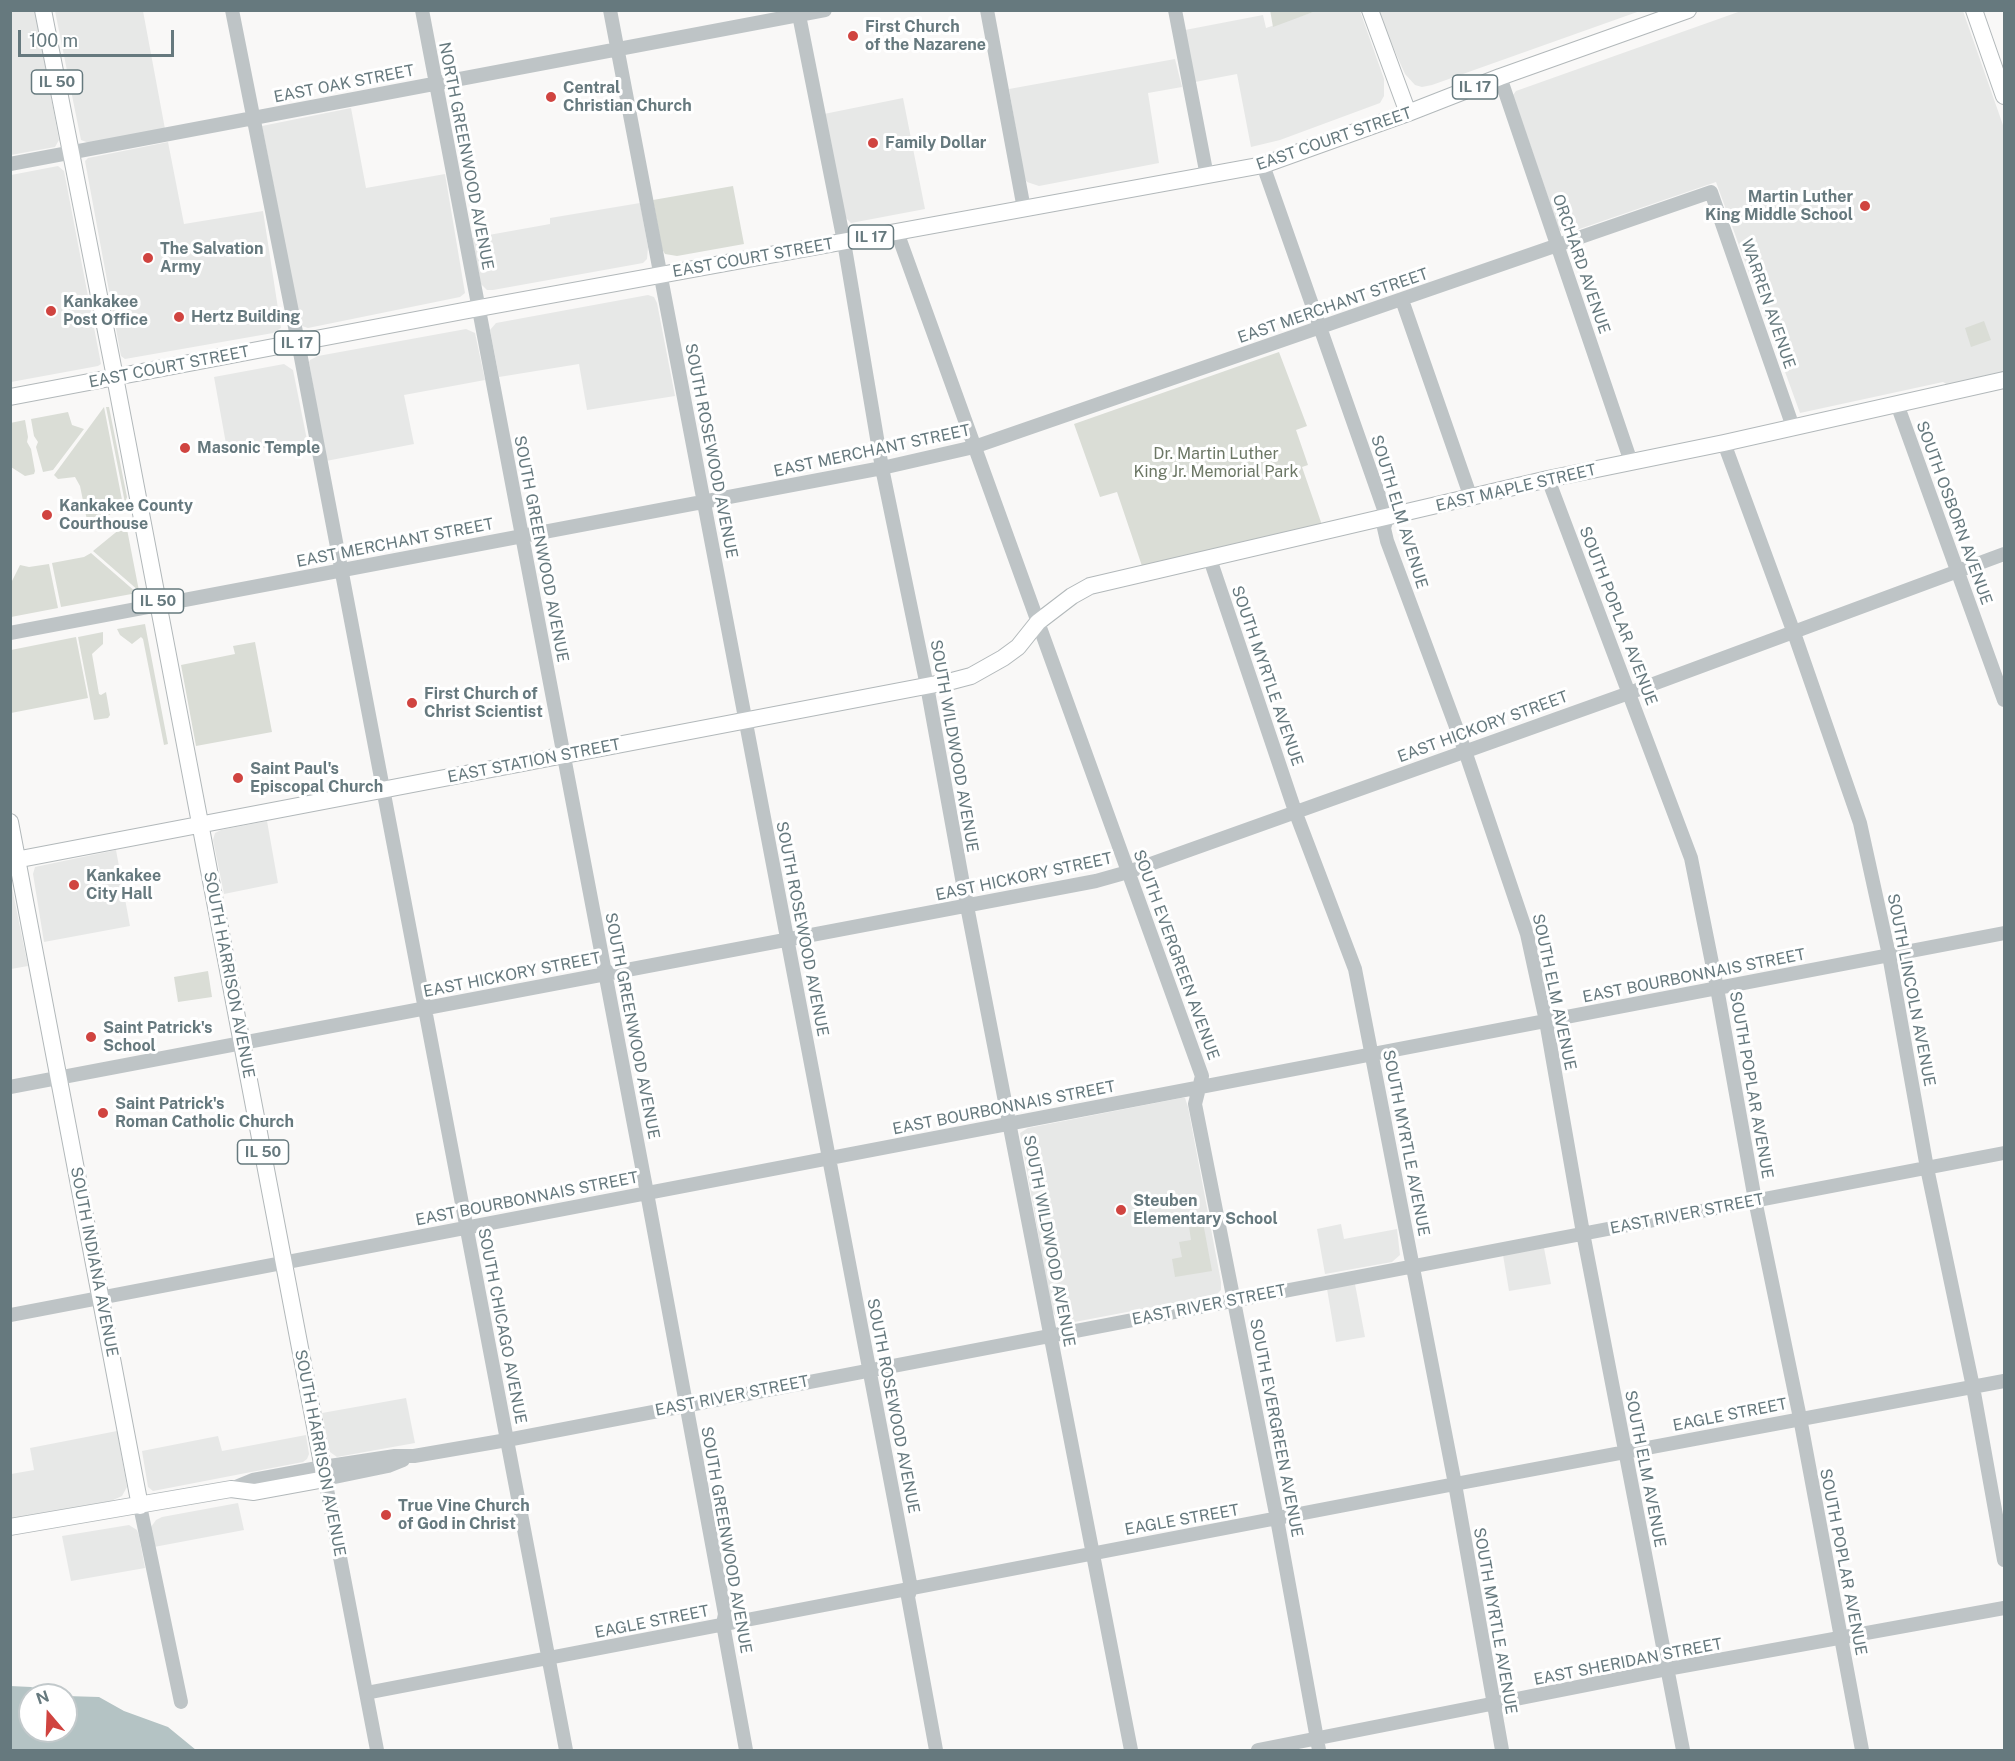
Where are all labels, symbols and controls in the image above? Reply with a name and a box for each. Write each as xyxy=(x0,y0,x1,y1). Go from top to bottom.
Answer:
place label: First Church of the Nazarene xyxy=(865,17,986,55)
scale bar xyxy=(21,18,177,56)
marker: First Church of the Nazarene xyxy=(846,29,860,43)
text: 100 m xyxy=(29,30,78,51)
street label: NORTH GREENWOOD AVENUE xyxy=(434,40,498,272)
street label: EAST OAK STREET xyxy=(272,61,416,107)
road number: IL 50 xyxy=(32,70,82,94)
road number: IL 17 xyxy=(1452,75,1498,99)
place label: Central Christian Church xyxy=(563,78,692,116)
marker: Central Christian Church xyxy=(544,90,558,104)
street label: EAST COURT STREET xyxy=(1254,103,1414,175)
place label: Family Dollar xyxy=(885,133,986,153)
marker: Family Dollar xyxy=(866,136,880,150)
place label: Martin Luther King Middle School xyxy=(1705,187,1853,225)
street label: ORCHARD AVENUE xyxy=(1548,192,1614,336)
marker: Martin Luther King Middle School xyxy=(1858,199,1872,213)
road number: IL 17 xyxy=(848,225,894,249)
street label: EAST COURT STREET xyxy=(671,234,835,282)
street label: WARREN AVENUE xyxy=(1737,237,1799,371)
place label: The Salvation Army xyxy=(160,239,263,277)
marker: The Salvation Army xyxy=(141,251,155,265)
street label: EAST MERCHANT STREET xyxy=(1235,264,1431,348)
place label: Kankakee Post Office xyxy=(63,292,148,330)
marker: Kankakee Post Office xyxy=(44,304,58,318)
place label: Hertz Building xyxy=(191,307,300,327)
marker: Hertz Building xyxy=(172,310,186,324)
road number: IL 17 xyxy=(274,331,320,355)
street label: EAST COURT STREET xyxy=(87,342,251,392)
street label: SOUTH ROSEWOOD AVENUE xyxy=(681,342,741,560)
street label: SOUTH OSBORN AVENUE xyxy=(1912,419,1996,607)
street label: EAST MERCHANT STREET xyxy=(772,421,972,481)
street label: SOUTH ELM AVENUE xyxy=(1366,433,1432,591)
street label: SOUTH GREENWOOD AVENUE xyxy=(510,434,572,664)
place label: Masonic Temple xyxy=(197,438,320,458)
marker: Masonic Temple xyxy=(178,441,192,455)
park label: Dr. Martin Luther King Jr. Memorial Park xyxy=(1134,444,1298,482)
street label: EAST MAPLE STREET xyxy=(1434,460,1598,516)
place label: Kankakee County Courthouse xyxy=(59,496,193,534)
marker: Kankakee County Courthouse xyxy=(40,508,54,522)
street label: EAST MERCHANT STREET xyxy=(295,514,495,572)
street label: SOUTH POPLAR AVENUE xyxy=(1575,524,1661,708)
street label: SOUTH MYRTLE AVENUE xyxy=(1227,583,1307,769)
road number: IL 50 xyxy=(132,589,184,613)
street label: SOUTH WILDWOOD AVENUE xyxy=(926,638,982,854)
place label: First Church of Christ Scientist xyxy=(424,684,543,722)
street label: EAST HICKORY STREET xyxy=(1395,687,1571,767)
marker: First Church of Christ Scientist xyxy=(405,696,419,710)
street label: EAST STATION STREET xyxy=(446,735,622,787)
place label: Saint Paul's Episcopal Church xyxy=(250,759,383,797)
marker: Saint Paul's Episcopal Church xyxy=(231,771,245,785)
street label: SOUTH ROSEWOOD AVENUE xyxy=(772,820,832,1038)
street label: SOUTH EVERGREEN AVENUE xyxy=(1129,847,1223,1063)
street label: EAST HICKORY STREET xyxy=(934,849,1114,905)
place label: Kankakee City Hall xyxy=(86,866,161,904)
street label: SOUTH HARRISON AVENUE xyxy=(200,870,258,1080)
marker: Kankakee City Hall xyxy=(67,878,81,892)
street label: SOUTH LINCOLN AVENUE xyxy=(1883,892,1939,1088)
street label: SOUTH GREENWOOD AVENUE xyxy=(601,911,663,1141)
street label: SOUTH ELM AVENUE xyxy=(1528,912,1580,1072)
street label: EAST BOURBONNAIS STREET xyxy=(1581,945,1807,1007)
street label: EAST HICKORY STREET xyxy=(422,948,602,1002)
street label: SOUTH POPLAR AVENUE xyxy=(1725,990,1777,1180)
place label: Saint Patrick's School xyxy=(103,1018,212,1056)
marker: Saint Patrick's School xyxy=(84,1030,98,1044)
street label: SOUTH MYRTLE AVENUE xyxy=(1379,1048,1433,1238)
street label: EAST BOURBONNAIS STREET xyxy=(891,1077,1117,1139)
place label: Saint Patrick's Roman Catholic Church xyxy=(115,1094,294,1132)
marker: Saint Patrick's Roman Catholic Church xyxy=(96,1106,110,1120)
street label: SOUTH WILDWOOD AVENUE xyxy=(1019,1133,1079,1349)
road number: IL 50 xyxy=(238,1140,288,1164)
street label: SOUTH INDIANA AVENUE xyxy=(66,1165,122,1359)
street label: EAST BOURBONNAIS STREET xyxy=(414,1168,640,1230)
street label: EAST RIVER STREET xyxy=(1609,1190,1765,1238)
place label: Steuben Elementary School xyxy=(1133,1191,1278,1229)
marker: Steuben Elementary School xyxy=(1114,1203,1128,1217)
street label: SOUTH CHICAGO AVENUE xyxy=(474,1226,530,1426)
street label: EAST RIVER STREET xyxy=(1131,1281,1287,1329)
street label: SOUTH ROSEWOOD AVENUE xyxy=(863,1297,923,1515)
street label: SOUTH EVERGREEN AVENUE xyxy=(1245,1317,1307,1539)
street label: SOUTH HARRISON AVENUE xyxy=(291,1348,349,1558)
street label: EAST RIVER STREET xyxy=(654,1372,810,1420)
street label: SOUTH ELM AVENUE xyxy=(1620,1389,1670,1549)
street label: EAGLE STREET xyxy=(1671,1395,1789,1435)
street label: SOUTH GREENWOOD AVENUE xyxy=(697,1425,755,1655)
street label: SOUTH POPLAR AVENUE xyxy=(1815,1467,1871,1657)
place label: True Vine Church of God in Christ xyxy=(398,1496,530,1534)
street label: EAGLE STREET xyxy=(1123,1500,1241,1540)
marker: True Vine Church of God in Christ xyxy=(379,1508,393,1522)
street label: SOUTH MYRTLE AVENUE xyxy=(1469,1526,1521,1716)
street label: EAGLE STREET xyxy=(593,1602,711,1642)
street label: EAST SHERIDAN STREET xyxy=(1532,1634,1724,1690)
north arrow xyxy=(18,1683,78,1743)
text: N xyxy=(34,1686,52,1708)

